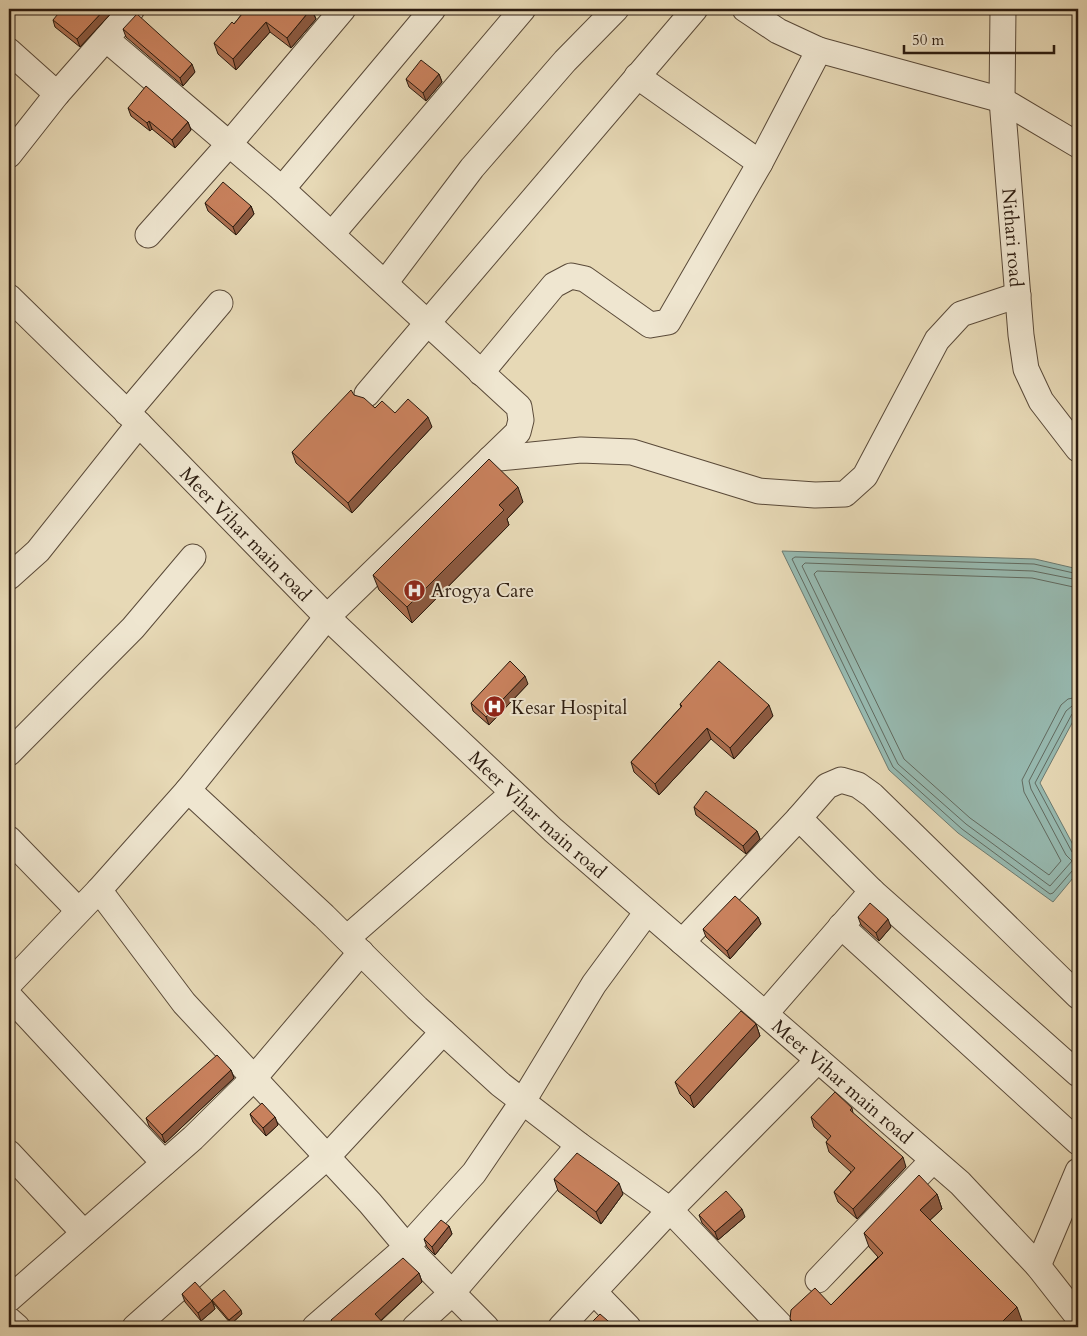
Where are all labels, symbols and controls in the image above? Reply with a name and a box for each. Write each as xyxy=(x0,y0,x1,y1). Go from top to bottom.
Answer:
scale bar xyxy=(904,22,1054,54)
text: 50 m xyxy=(912,30,944,50)
street label: Nithari road xyxy=(995,187,1029,288)
street label: Meer Vihar main road xyxy=(174,462,317,607)
hospital icon: Arogya Care xyxy=(403,578,427,602)
place label: Arogya Care xyxy=(431,578,534,604)
hospital icon: Kesar Hospital xyxy=(483,695,507,719)
place label: Kesar Hospital xyxy=(511,695,628,721)
street label: Meer Vihar main road xyxy=(463,745,612,885)
street label: Meer Vihar main road xyxy=(766,1014,918,1150)

